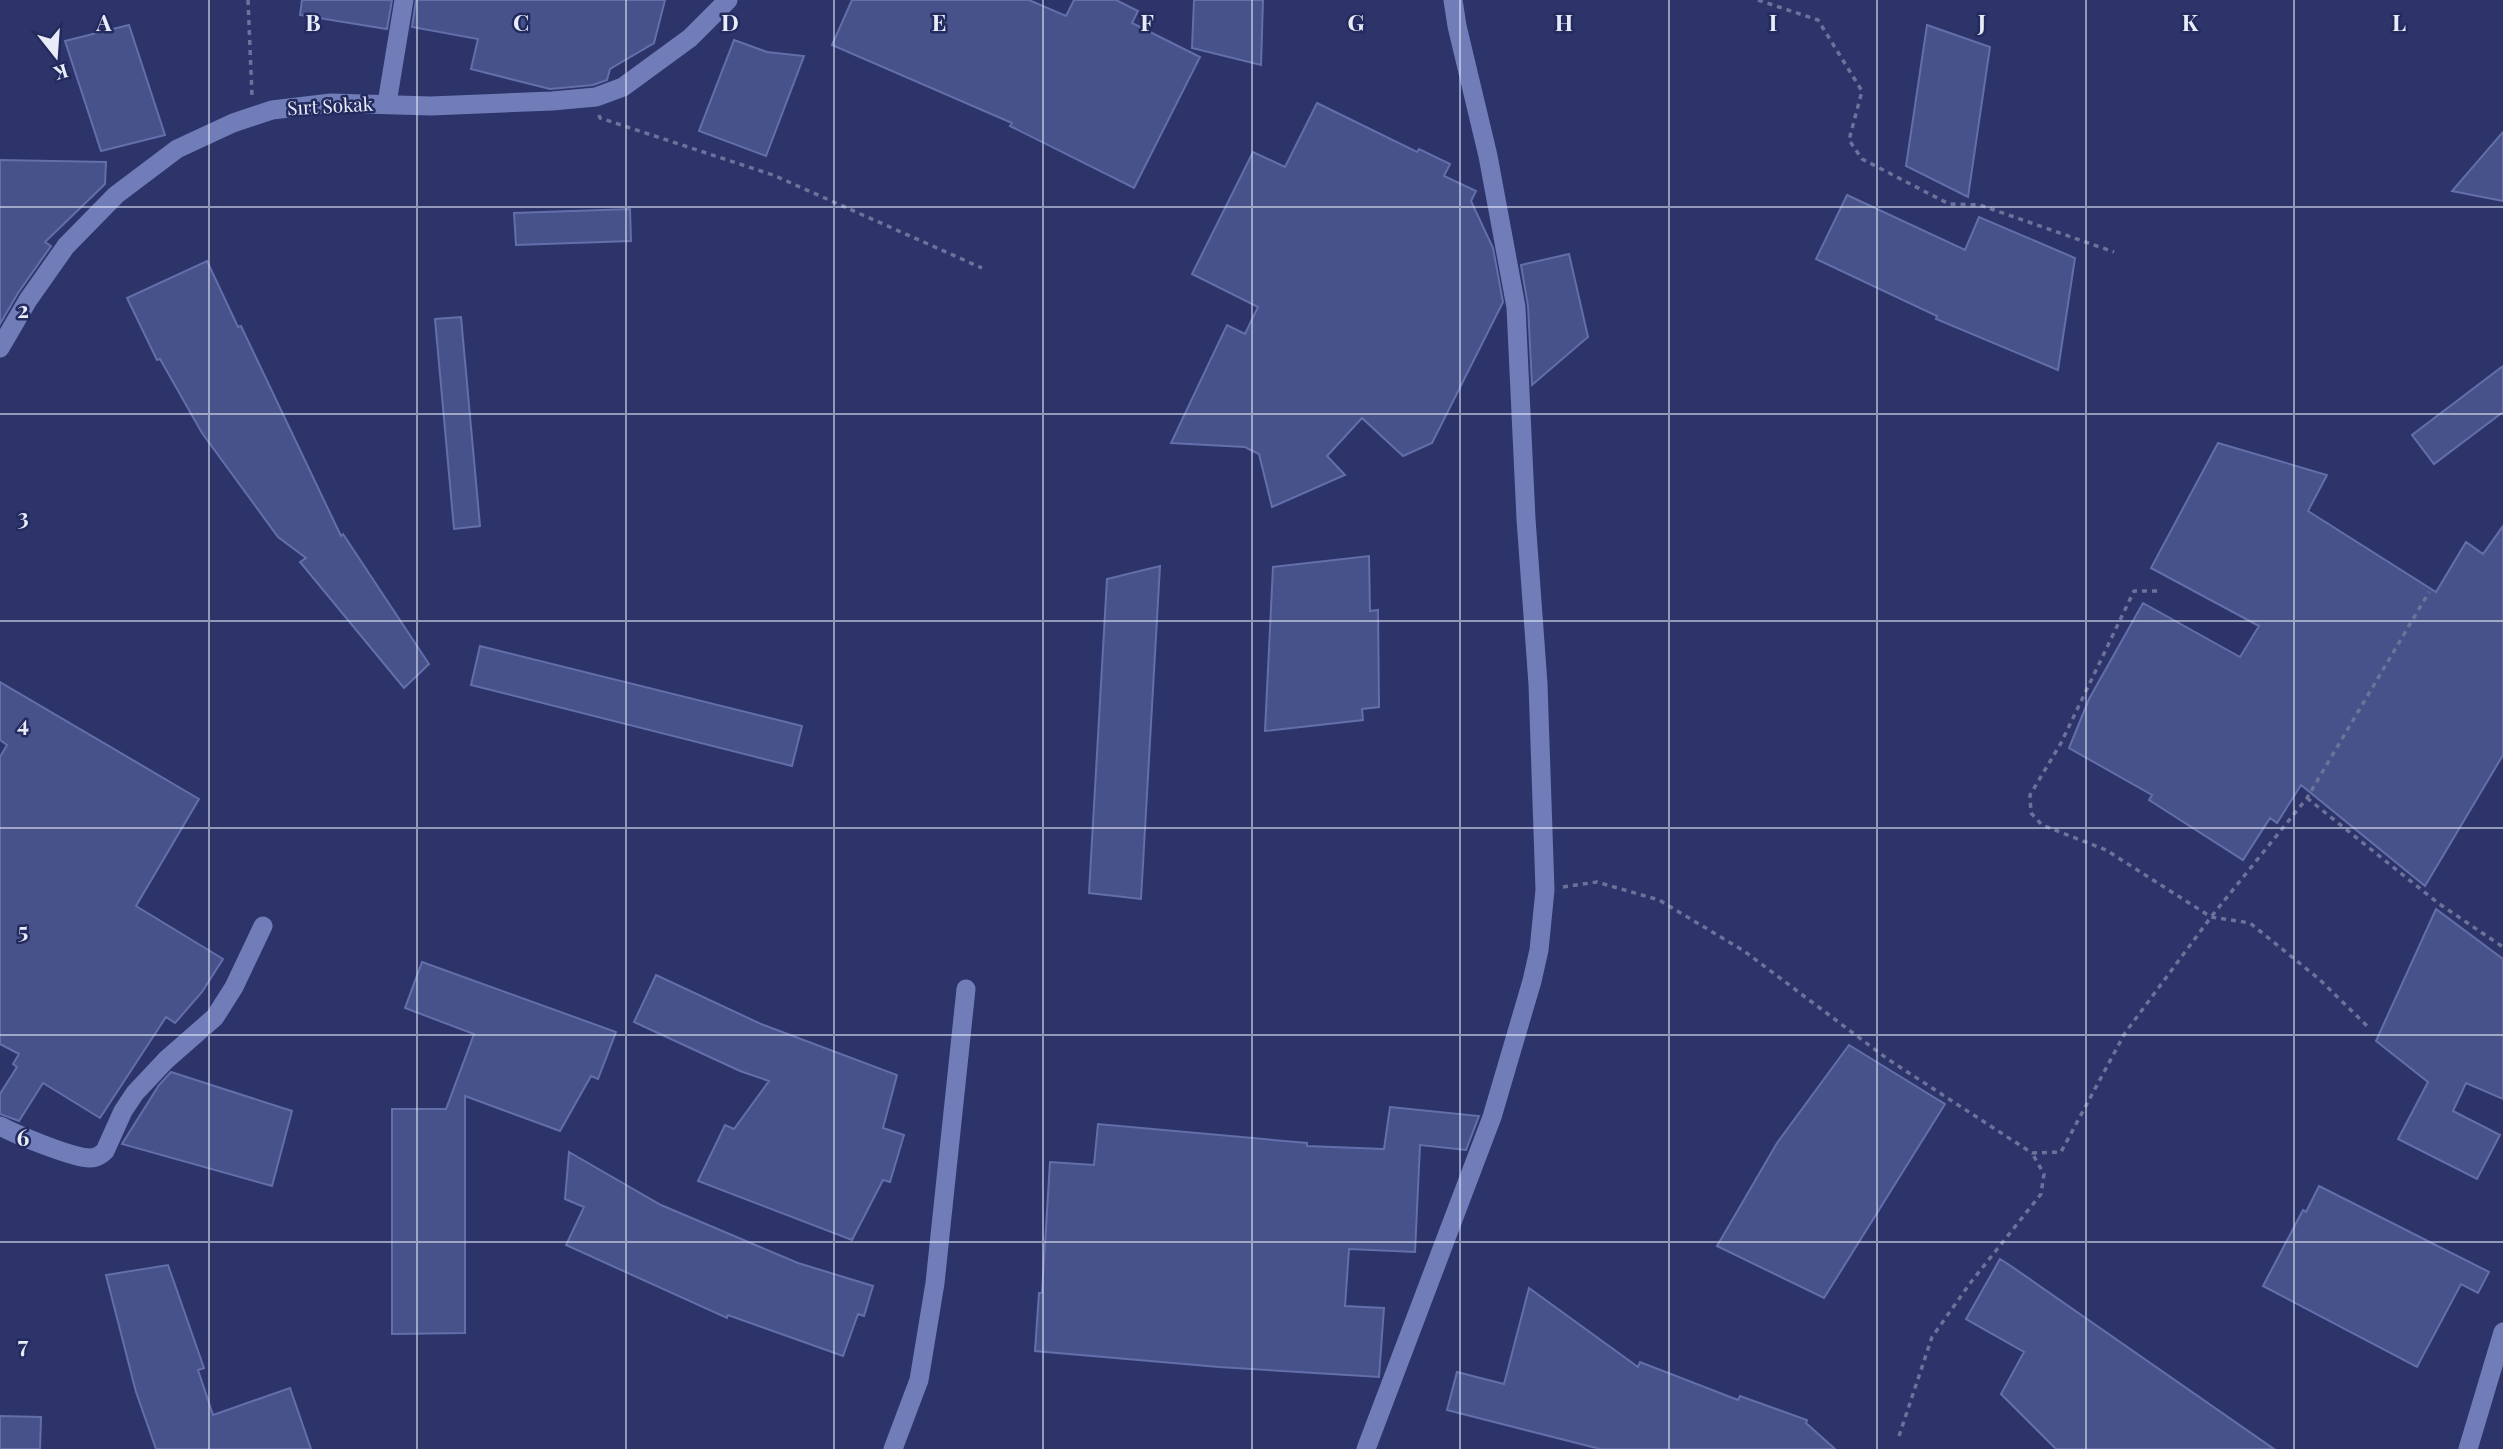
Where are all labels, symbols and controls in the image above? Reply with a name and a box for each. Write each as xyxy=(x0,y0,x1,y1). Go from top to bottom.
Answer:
text: A xyxy=(95,6,112,37)
text: B xyxy=(305,6,321,37)
text: C xyxy=(513,6,529,37)
text: D xyxy=(721,6,739,37)
text: E xyxy=(932,6,946,37)
text: F xyxy=(1140,6,1154,37)
text: G xyxy=(1348,6,1365,37)
text: H xyxy=(1555,6,1573,37)
text: I xyxy=(1769,6,1777,37)
text: J xyxy=(1977,6,1986,37)
text: K xyxy=(2182,6,2199,37)
text: L xyxy=(2392,6,2406,37)
north arrow xyxy=(21,21,91,91)
text: K xyxy=(51,59,72,88)
street label: Sırt Sokak xyxy=(286,90,374,120)
text: 2 xyxy=(17,293,29,324)
text: 3 xyxy=(17,500,29,531)
text: 4 xyxy=(17,707,29,738)
text: 5 xyxy=(18,914,28,945)
text: 6 xyxy=(17,1121,30,1152)
text: 7 xyxy=(18,1328,29,1359)

